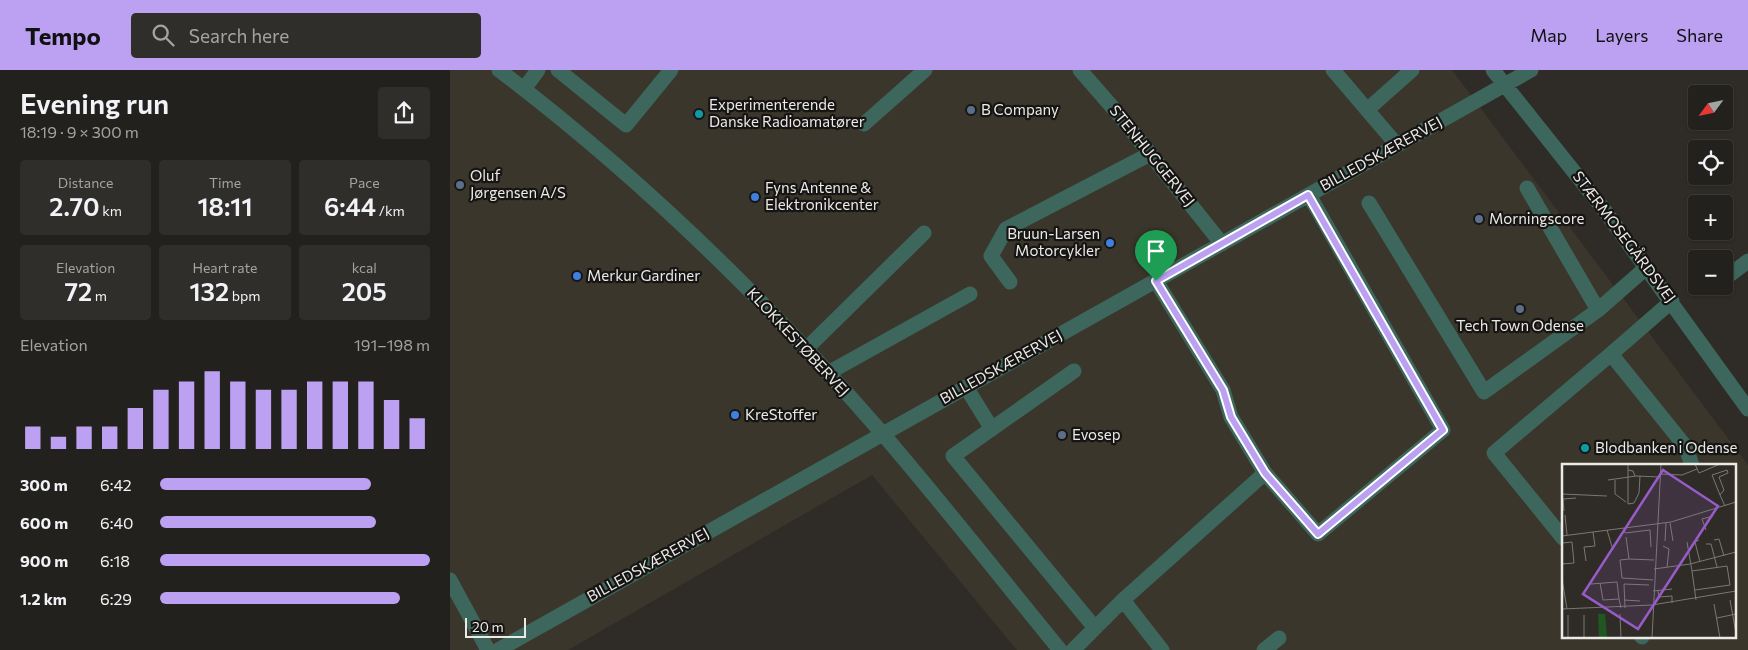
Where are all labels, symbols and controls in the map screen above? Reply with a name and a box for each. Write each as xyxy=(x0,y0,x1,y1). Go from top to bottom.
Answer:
search box xyxy=(131,13,481,58)
text: Tempo xyxy=(25,21,101,50)
icon: search xyxy=(149,21,177,49)
text: Search here xyxy=(189,24,289,47)
text: Map xyxy=(1530,24,1567,46)
text: Layers xyxy=(1595,24,1648,46)
text: Share xyxy=(1676,24,1723,46)
north arrow xyxy=(1688,85,1732,130)
map controls xyxy=(1688,85,1733,295)
text: Evening run xyxy=(20,86,169,120)
button: share xyxy=(378,87,430,139)
place label: Experimenterende Danske Radioamatører xyxy=(709,95,865,130)
place label: B Company xyxy=(981,100,1059,118)
street label: STENHUGGERVEJ xyxy=(1106,101,1199,210)
marker: B Company xyxy=(965,104,977,116)
marker: Experimenterende Danske Radioamatører xyxy=(693,108,705,120)
street label: BILLEDSKÆRERVEJ xyxy=(1316,112,1445,194)
text: 18:19 · 9 × 300 m xyxy=(20,122,139,141)
button: locate xyxy=(1688,140,1733,185)
place label: Oluf Jørgensen A/S xyxy=(470,166,566,201)
street label: STÆRMOSEGÅRDSVEJ xyxy=(1570,167,1681,306)
text: Distance xyxy=(58,174,113,191)
text: Time xyxy=(209,174,241,191)
text: Pace xyxy=(349,174,380,191)
place label: Fyns Antenne & Elektronikcenter xyxy=(765,178,879,213)
marker: Oluf Jørgensen A/S xyxy=(454,179,466,191)
text: 2.70 xyxy=(49,191,100,221)
text: 18:11 xyxy=(197,191,253,221)
text: 6:44 xyxy=(324,191,376,221)
marker: Fyns Antenne & Elektronikcenter xyxy=(749,191,761,203)
button: + xyxy=(1688,195,1733,240)
text: km xyxy=(100,202,122,219)
text: /km xyxy=(376,202,405,219)
place label: Morningscore xyxy=(1489,209,1584,227)
marker: Morningscore xyxy=(1473,213,1485,225)
place label: Bruun-Larsen Motorcykler xyxy=(1007,224,1100,259)
pin xyxy=(1135,230,1177,281)
marker: Bruun-Larsen Motorcykler xyxy=(1104,237,1116,249)
icon: arrive xyxy=(1142,237,1170,265)
button: − xyxy=(1688,250,1733,295)
text: Elevation xyxy=(56,259,115,276)
text: Heart rate xyxy=(192,259,258,276)
text: kcal xyxy=(352,259,377,276)
place label: Merkur Gardiner xyxy=(587,266,700,284)
marker: Merkur Gardiner xyxy=(571,270,583,282)
text: 72 xyxy=(64,276,92,306)
text: 132 xyxy=(189,276,229,306)
text: 205 xyxy=(342,276,387,306)
street label: KLOKKESTØBERVEJ xyxy=(744,283,854,399)
text: m xyxy=(92,287,107,304)
text: bpm xyxy=(229,287,261,304)
marker: Tech Town Odense xyxy=(1514,303,1526,315)
place label: Tech Town Odense xyxy=(1456,316,1584,334)
street label: BILLEDSKÆRERVEJ xyxy=(936,325,1065,407)
text: Elevation xyxy=(20,335,88,354)
text: 191–198 m xyxy=(354,335,430,354)
place label: KreStoffer xyxy=(745,405,817,423)
marker: KreStoffer xyxy=(729,409,741,421)
place label: Evosep xyxy=(1072,425,1121,443)
marker: Evosep xyxy=(1056,429,1068,441)
place label: Blodbanken i Odense xyxy=(1595,438,1738,456)
marker: Blodbanken i Odense xyxy=(1579,442,1591,454)
inset map xyxy=(1562,464,1736,638)
text: 300 m xyxy=(20,475,68,494)
text: 6:42 xyxy=(100,475,132,494)
text: 600 m xyxy=(20,513,68,532)
text: 6:40 xyxy=(100,513,134,532)
street label: BILLEDSKÆRERVEJ xyxy=(583,523,712,605)
text: 900 m xyxy=(20,551,68,570)
text: 6:18 xyxy=(100,551,130,570)
text: 1.2 km xyxy=(20,589,67,608)
text: 6:29 xyxy=(100,589,132,608)
scale bar xyxy=(465,615,526,638)
text: 20 m xyxy=(472,618,504,635)

